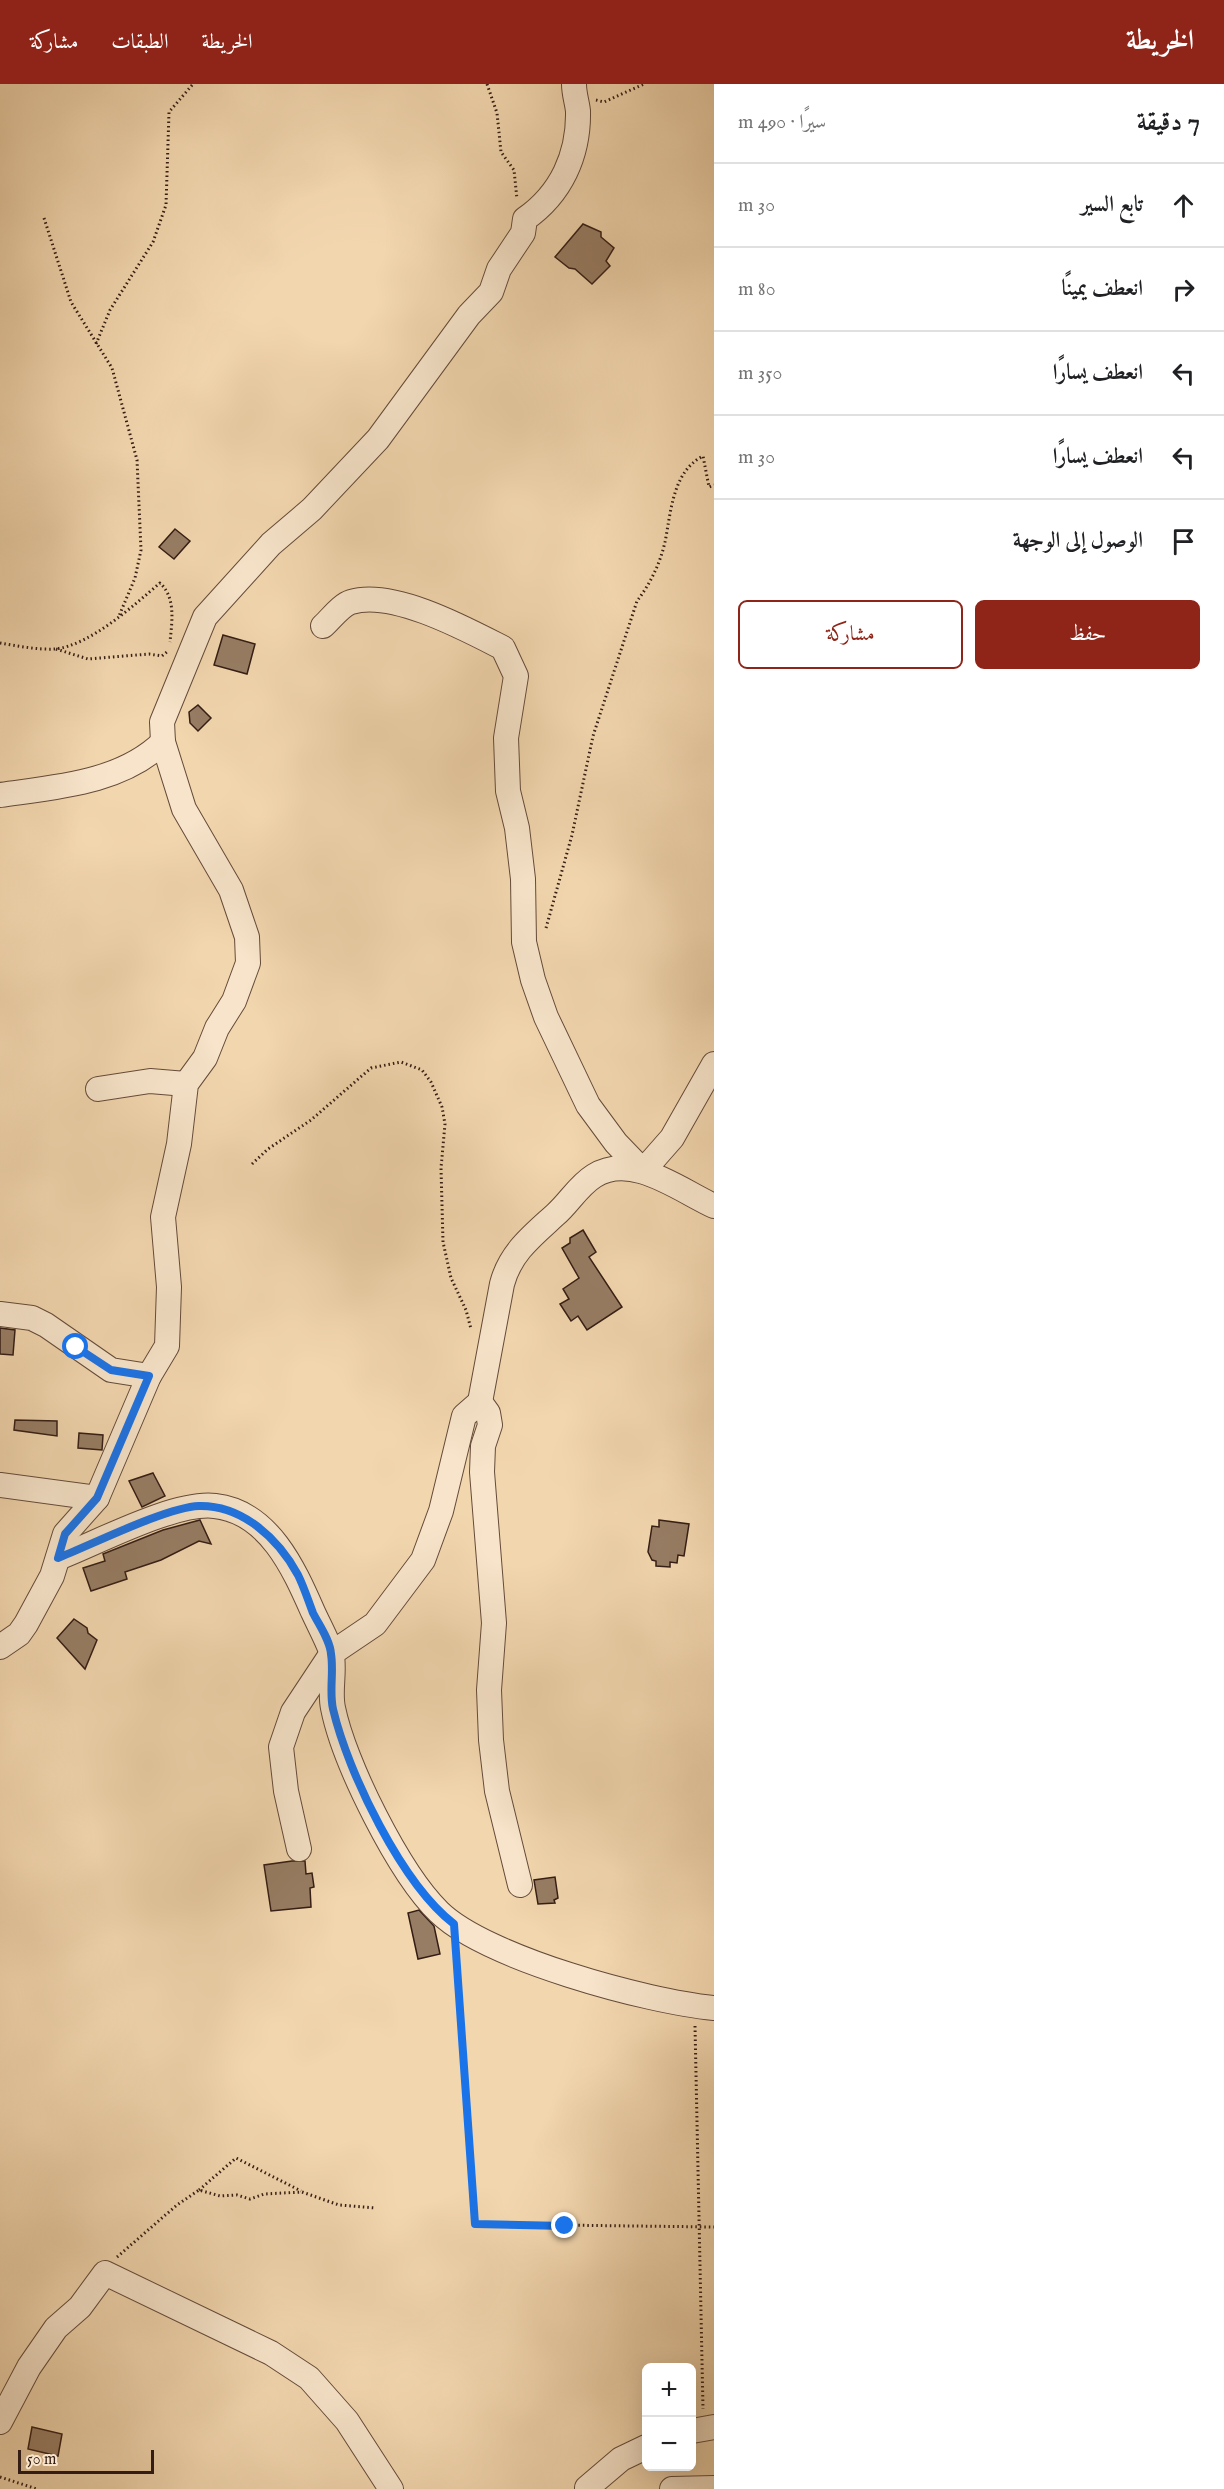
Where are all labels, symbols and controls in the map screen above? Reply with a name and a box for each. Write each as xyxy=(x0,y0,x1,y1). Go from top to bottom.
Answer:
text: الخريطة xyxy=(1126,24,1194,59)
text: مشاركة xyxy=(30,29,78,56)
text: الطبقات xyxy=(111,29,168,56)
text: الخريطة xyxy=(201,29,253,56)
text: 7 دقيقة xyxy=(1137,106,1200,139)
text: سيرًا · 490 m xyxy=(738,110,826,135)
icon: ahead xyxy=(1167,189,1200,222)
text: تابع السير xyxy=(1081,191,1143,219)
text: 30 m xyxy=(738,193,775,218)
icon: right xyxy=(1167,273,1200,306)
text: انعطف يمينًا xyxy=(1062,275,1143,303)
text: 80 m xyxy=(738,277,776,302)
icon: left xyxy=(1167,357,1200,390)
text: انعطف يسارًا xyxy=(1053,359,1143,387)
text: 350 m xyxy=(738,361,782,386)
icon: left xyxy=(1167,441,1200,474)
text: انعطف يسارًا xyxy=(1053,443,1143,471)
text: 30 m xyxy=(738,445,775,470)
icon: arrive xyxy=(1167,525,1200,558)
text: الوصول إلى الوجهة xyxy=(1013,527,1143,555)
button: مشاركة xyxy=(738,600,963,669)
button: حفظ xyxy=(975,600,1200,669)
route start xyxy=(62,1333,88,1359)
route end xyxy=(551,2212,577,2238)
map controls xyxy=(642,2363,696,2471)
button: + xyxy=(642,2363,696,2417)
button: − xyxy=(642,2417,696,2471)
scale bar xyxy=(18,2447,154,2474)
text: 50 m xyxy=(27,2450,56,2470)

